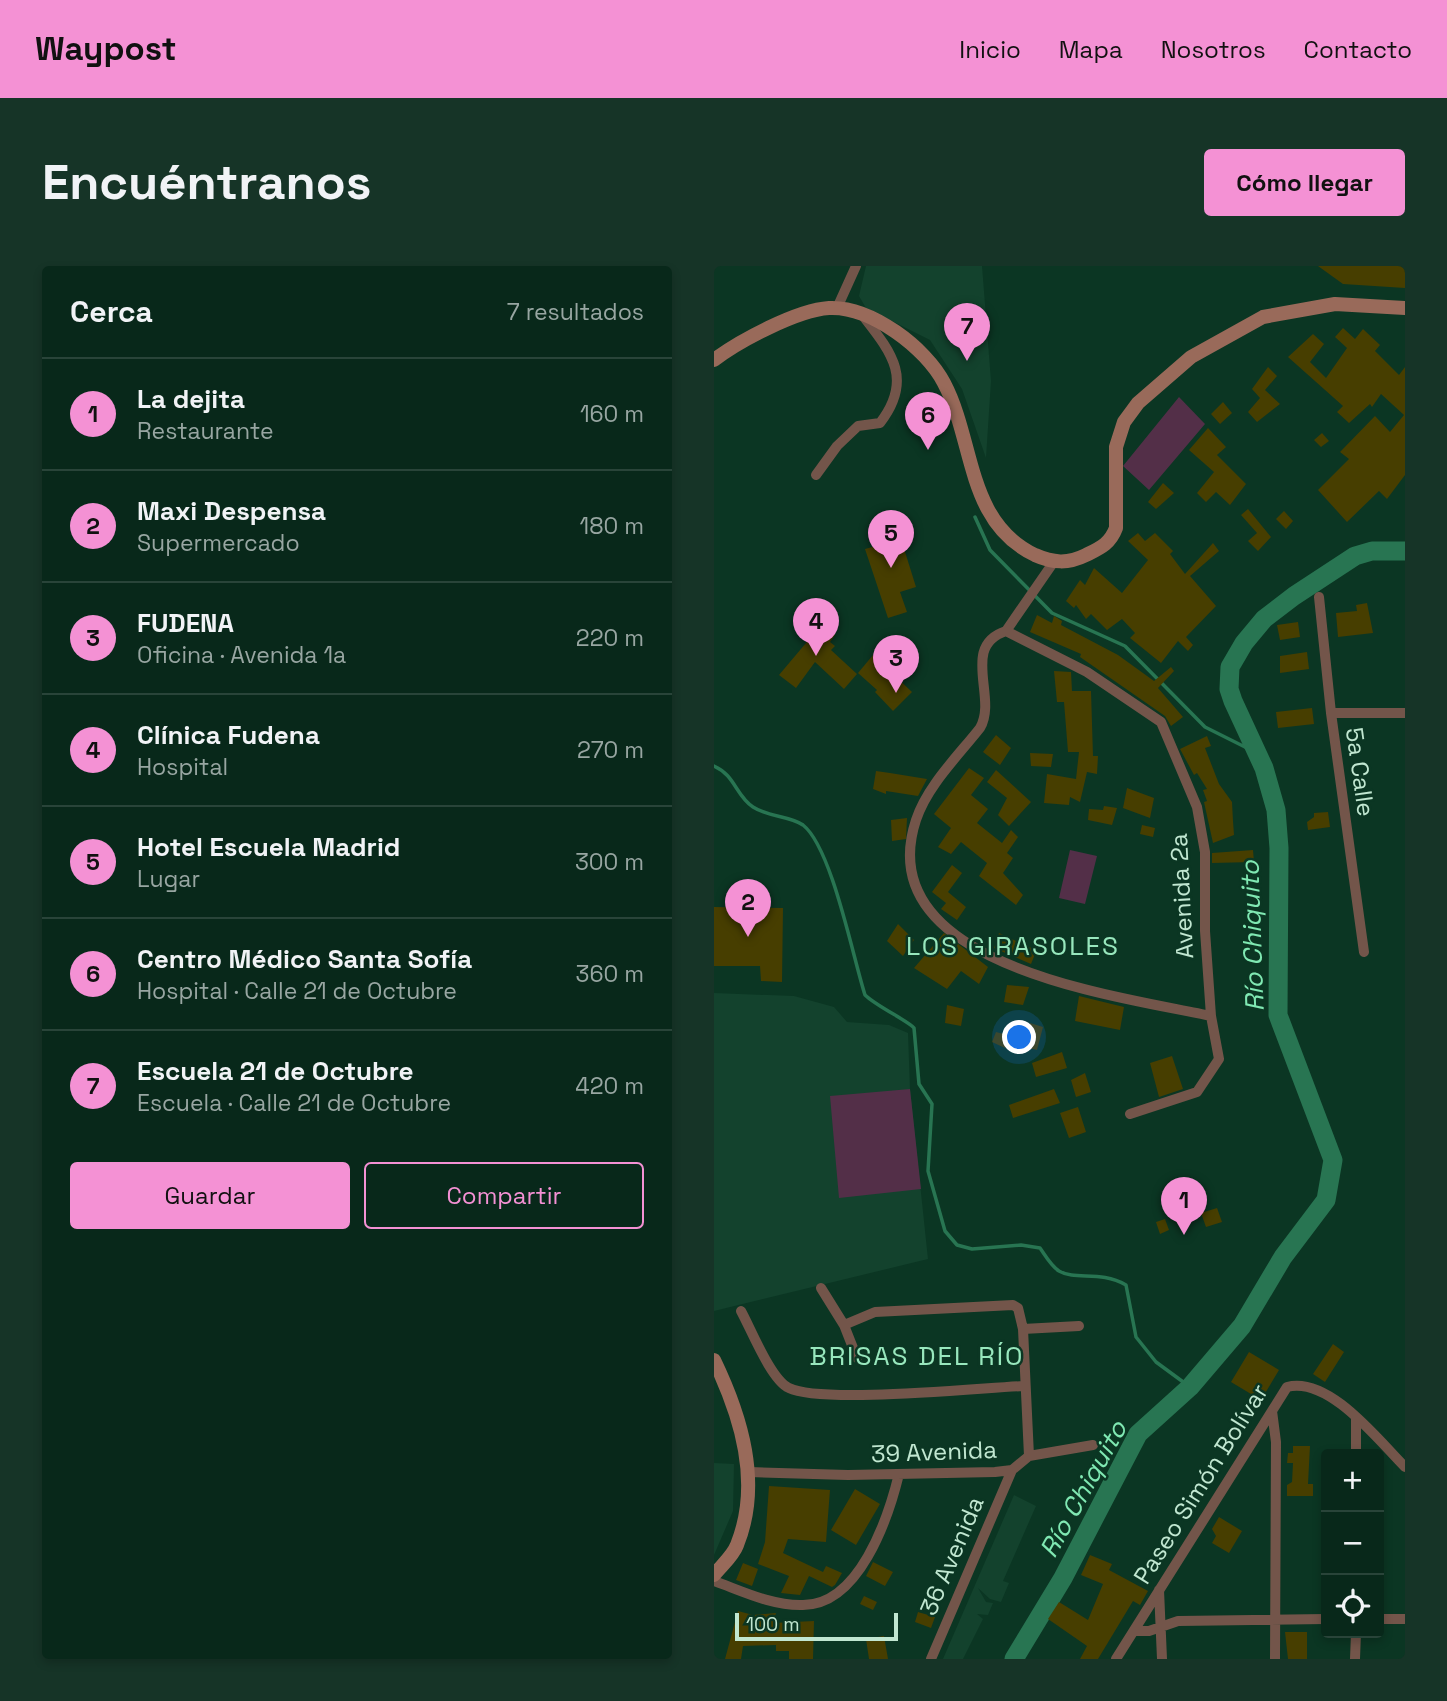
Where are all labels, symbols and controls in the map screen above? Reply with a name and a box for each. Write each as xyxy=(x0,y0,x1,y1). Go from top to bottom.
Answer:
text: Waypost xyxy=(35,28,177,70)
text: Inicio xyxy=(959,34,1021,65)
text: Mapa xyxy=(1059,34,1123,65)
text: Nosotros xyxy=(1161,34,1266,65)
text: Contacto xyxy=(1304,34,1412,65)
button: Cómo llegar xyxy=(1204,149,1405,216)
text: Encuéntranos xyxy=(42,151,371,213)
text: Cerca xyxy=(70,292,153,331)
text: 7 resultados xyxy=(507,297,644,327)
pin: 7 xyxy=(944,303,990,361)
text: La dejita xyxy=(137,382,245,416)
pin: 6 xyxy=(905,392,951,450)
text: 1 xyxy=(88,399,98,429)
text: 160 m xyxy=(580,399,644,429)
text: Restaurante xyxy=(137,416,274,446)
text: Maxi Despensa xyxy=(137,494,326,528)
pin: 5 xyxy=(868,510,914,568)
text: 2 xyxy=(86,511,100,541)
text: 180 m xyxy=(580,511,644,541)
text: Supermercado xyxy=(137,528,300,558)
pin: 4 xyxy=(793,598,839,656)
text: FUDENA xyxy=(137,606,234,640)
text: 3 xyxy=(86,623,100,653)
text: 220 m xyxy=(576,623,644,653)
pin: 3 xyxy=(873,635,919,693)
text: Oficina · Avenida 1a xyxy=(137,640,346,670)
text: Clínica Fudena xyxy=(137,718,320,752)
street label: 5a Calle xyxy=(1339,725,1382,818)
text: 4 xyxy=(86,735,100,765)
text: 270 m xyxy=(577,735,644,765)
text: Hospital xyxy=(137,752,228,782)
text: Hotel Escuela Madrid xyxy=(137,830,400,864)
street label: Avenida 2a xyxy=(1163,832,1200,960)
text: 5 xyxy=(86,847,100,877)
text: 300 m xyxy=(575,847,644,877)
water label: Río Chiquito xyxy=(1232,859,1272,1012)
text: Lugar xyxy=(137,864,200,894)
pin: 2 xyxy=(725,879,771,937)
district label: LOS GIRASOLES xyxy=(906,929,1120,963)
text: Centro Médico Santa Sofía xyxy=(137,942,472,976)
text: 6 xyxy=(86,959,100,989)
text: 360 m xyxy=(576,959,644,989)
text: Hospital · Calle 21 de Octubre xyxy=(137,976,457,1006)
your location xyxy=(1002,1020,1036,1054)
text: Escuela 21 de Octubre xyxy=(137,1054,414,1088)
text: 7 xyxy=(87,1071,99,1101)
text: 420 m xyxy=(575,1071,644,1101)
text: Escuela · Calle 21 de Octubre xyxy=(137,1088,451,1118)
button: Guardar xyxy=(70,1162,350,1229)
button: Compartir xyxy=(364,1162,644,1229)
pin: 1 xyxy=(1161,1177,1207,1235)
district label: BRISAS DEL RÍO xyxy=(810,1339,1024,1373)
street label: Paseo Simón Bolívar xyxy=(1126,1378,1275,1590)
water label: Río Chiquito xyxy=(1031,1414,1135,1563)
street label: 39 Avenida xyxy=(870,1434,998,1469)
map controls xyxy=(1321,1449,1384,1638)
button: + xyxy=(1321,1449,1384,1512)
street label: 36 Avenida xyxy=(913,1491,991,1620)
button: − xyxy=(1321,1512,1384,1575)
button: locate xyxy=(1321,1575,1384,1638)
scale bar xyxy=(735,1610,898,1642)
text: 100 m xyxy=(746,1612,800,1637)

